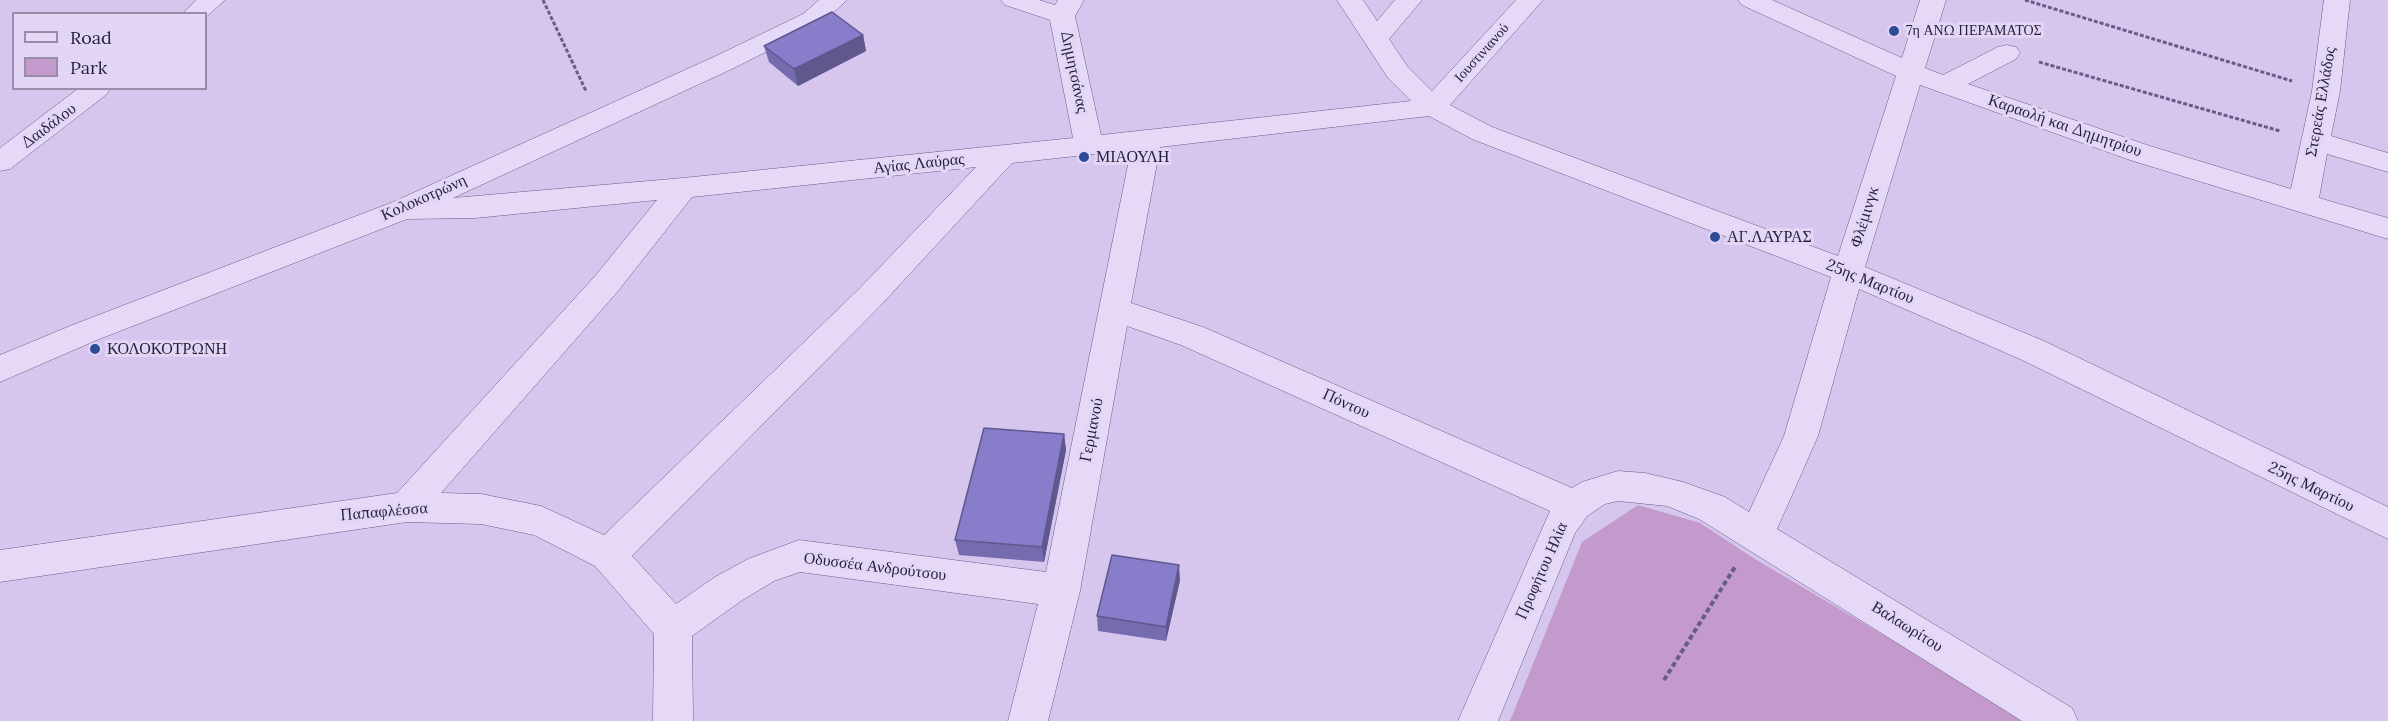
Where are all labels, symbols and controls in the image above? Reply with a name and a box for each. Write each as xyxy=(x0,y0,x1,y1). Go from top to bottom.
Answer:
legend xyxy=(12,12,207,90)
street label: Ιουστινιανού xyxy=(1451,20,1513,86)
place label: 7η ΑΝΩ ΠΕΡΑΜΑΤΟΣ xyxy=(1906,23,2042,39)
marker: 7η ΑΝΩ ΠΕΡΑΜΑΤΟΣ xyxy=(1887,24,1901,38)
text: Road xyxy=(70,26,112,49)
street label: Δημητσάνας xyxy=(1056,29,1092,115)
street label: Στερεάς Ελλάδος xyxy=(2302,46,2340,158)
text: Park xyxy=(70,56,107,79)
street label: Καραολή και Δημητρίου xyxy=(1986,91,2144,161)
street label: Δαιδάλου xyxy=(18,99,80,153)
place label: ΜΙΑΟΥΛΗ xyxy=(1096,147,1169,167)
street label: Αγίας Λαύρας xyxy=(873,150,965,178)
marker: ΜΙΑΟΥΛΗ xyxy=(1077,150,1091,164)
street label: Κολοκοτρώνη xyxy=(378,171,470,225)
street label: Φλέμινγκ xyxy=(1847,184,1883,250)
place label: ΑΓ.ΛΑΥΡΑΣ xyxy=(1727,227,1812,247)
marker: ΑΓ.ΛΑΥΡΑΣ xyxy=(1708,230,1722,244)
street label: 25ης Μαρτίου xyxy=(1823,256,1917,308)
place label: ΚΟΛΟΚΟΤΡΩΝΗ xyxy=(107,339,227,359)
marker: ΚΟΛΟΚΟΤΡΩΝΗ xyxy=(88,342,102,356)
street label: Πόντου xyxy=(1319,385,1373,423)
street label: Γερμανού xyxy=(1076,396,1108,464)
street label: 25ης Μαρτίου xyxy=(2265,458,2357,516)
street label: Παπαφλέσσα xyxy=(340,499,428,525)
street label: Προφήτου Ηλία xyxy=(1512,519,1572,623)
street label: Οδυσσέα Ανδρούτσου xyxy=(803,549,947,585)
street label: Βαλαωρίτου xyxy=(1868,598,1946,656)

